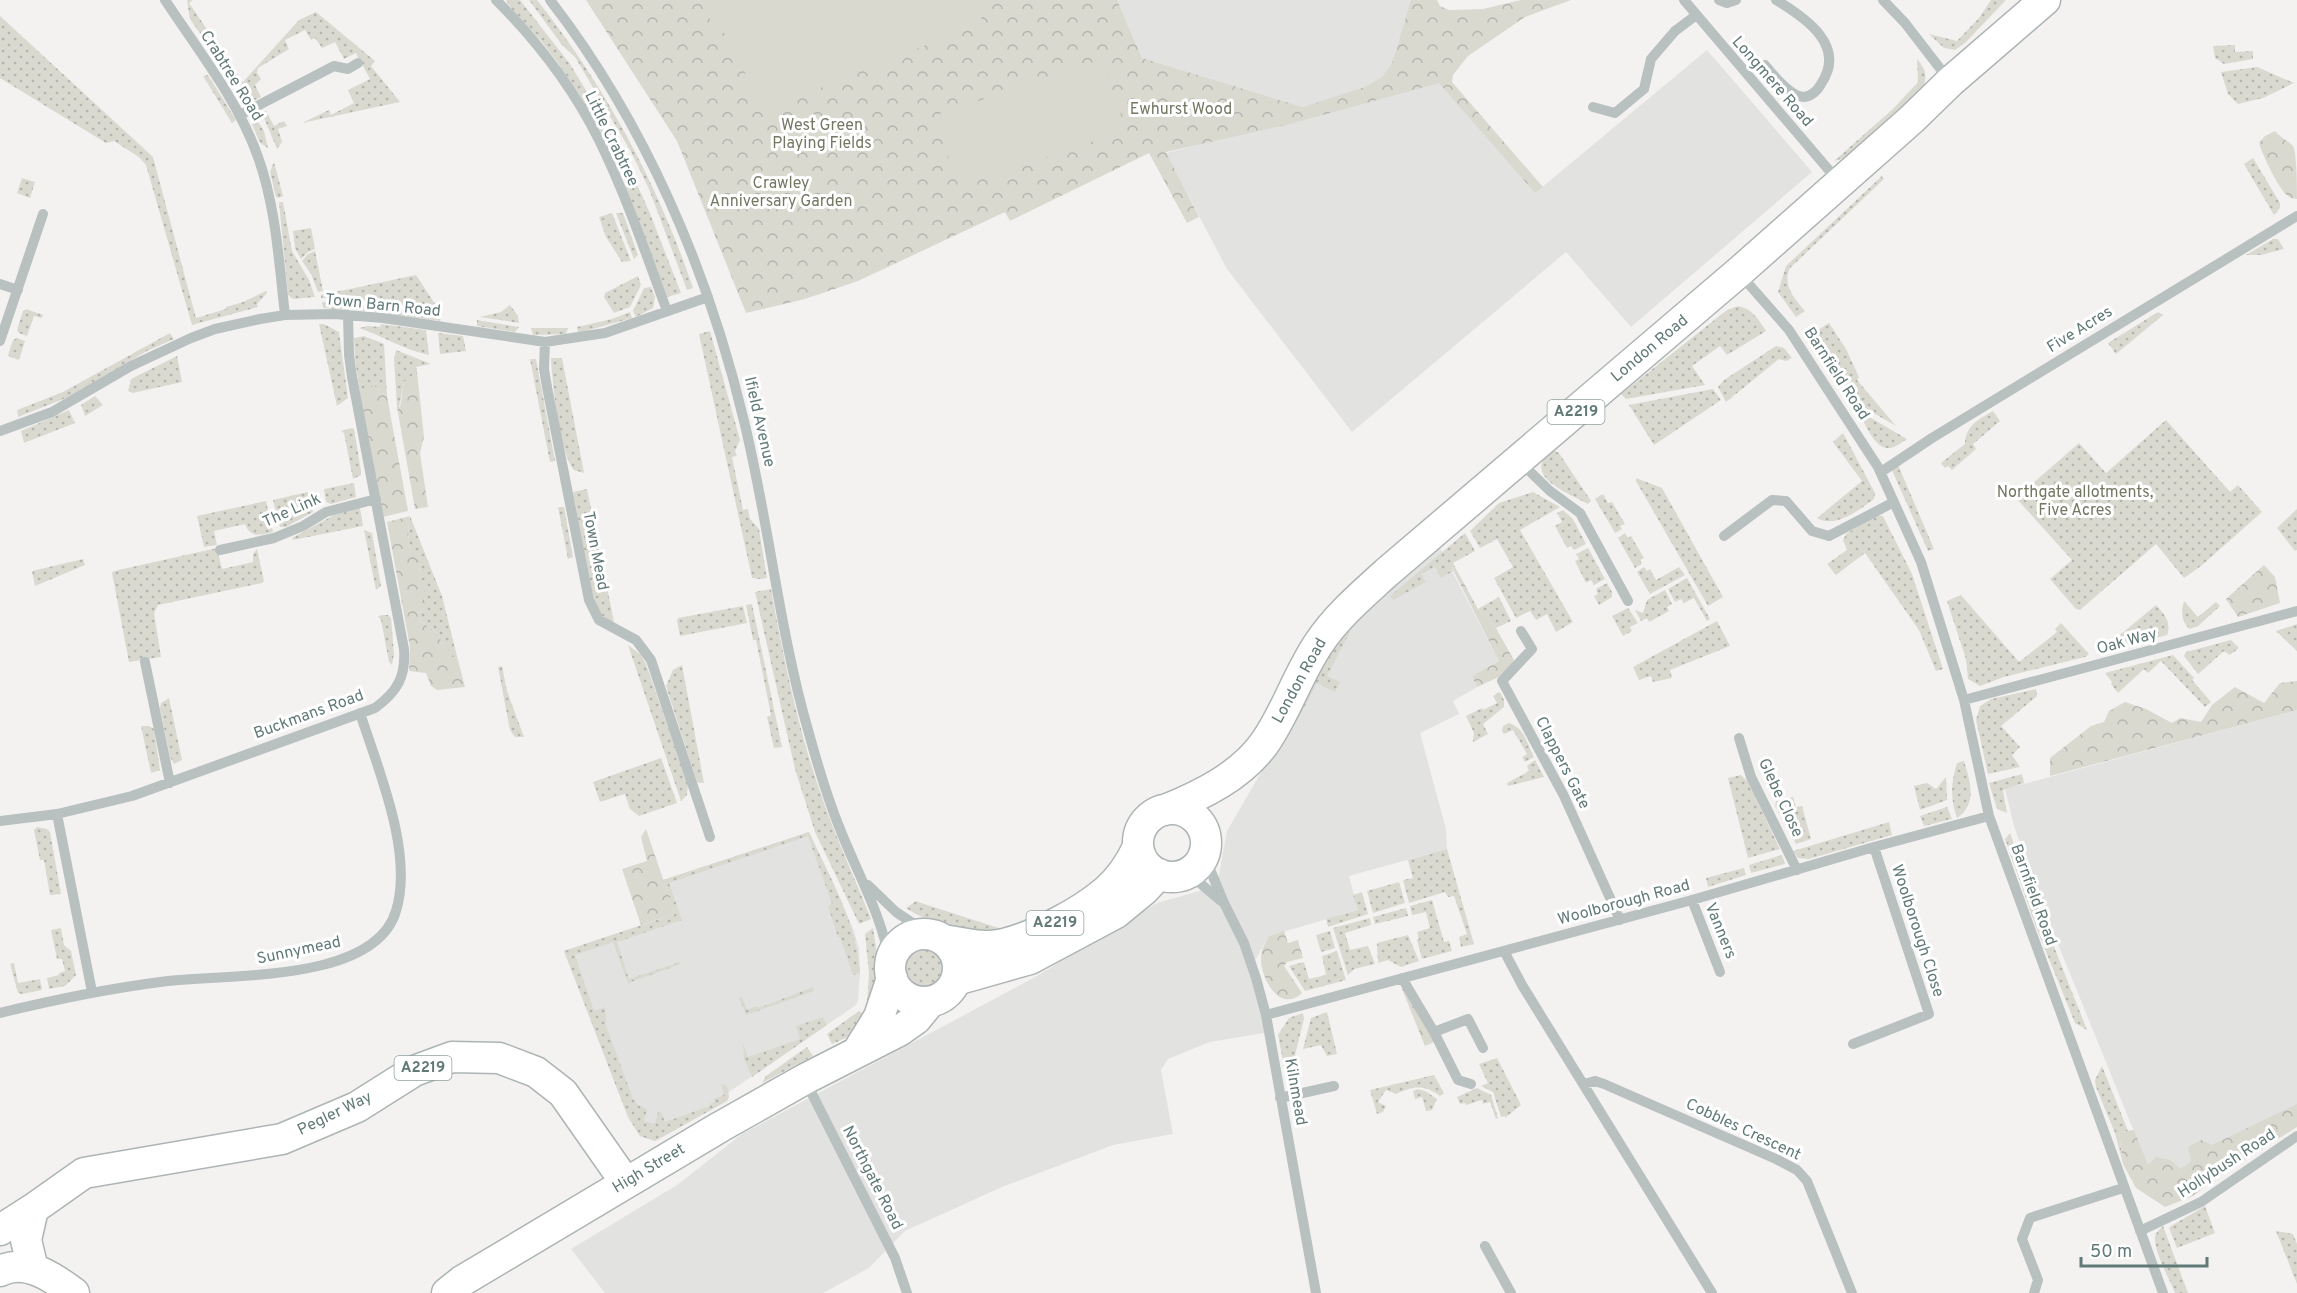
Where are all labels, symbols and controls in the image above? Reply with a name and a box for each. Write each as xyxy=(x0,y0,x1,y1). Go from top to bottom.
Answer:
street label: Crabtree Road xyxy=(195,27,267,125)
street label: Longmere Road xyxy=(1727,32,1817,132)
street label: Little Crabtree xyxy=(579,88,643,190)
park label: Ewhurst Wood xyxy=(1130,100,1232,120)
park label: West Green Playing Fields xyxy=(772,116,872,154)
park label: Crawley Anniversary Garden xyxy=(710,174,852,212)
street label: Town Barn Road xyxy=(324,290,442,322)
street label: Five Acres xyxy=(2044,302,2116,358)
street label: London Road xyxy=(1607,311,1693,387)
street label: Barnfield Road xyxy=(1799,324,1873,424)
street label: Ifield Avenue xyxy=(739,375,779,469)
road number: A2219 xyxy=(1548,400,1604,424)
park label: Northgate allotments, Five Acres xyxy=(1997,483,2153,521)
street label: The Link xyxy=(260,489,324,533)
street label: Town Mead xyxy=(578,510,612,592)
street label: Oak Way xyxy=(2095,624,2159,660)
street label: London Road xyxy=(1268,635,1332,727)
street label: Buckmans Road xyxy=(251,686,367,744)
street label: Clappers Gate xyxy=(1530,713,1594,813)
street label: Glebe Close xyxy=(1753,755,1807,841)
street label: Barnfield Road xyxy=(2005,842,2061,948)
street label: Woolborough Close xyxy=(1886,862,1948,1000)
street label: Woolborough Road xyxy=(1556,876,1692,930)
street label: Vanners xyxy=(1700,900,1740,962)
road number: A2219 xyxy=(1026,911,1084,935)
street label: Sunnymead xyxy=(255,932,343,970)
road number: A2219 xyxy=(394,1056,452,1080)
street label: Kilnmead xyxy=(1279,1057,1311,1127)
street label: Pegler Way xyxy=(294,1087,376,1141)
street label: Cobbles Crescent xyxy=(1682,1095,1804,1165)
street label: Northgate Road xyxy=(837,1123,907,1233)
street label: Hollybush Road xyxy=(2174,1125,2280,1203)
street label: High Street xyxy=(609,1140,689,1198)
scale bar xyxy=(2081,1230,2207,1268)
text: 50 m xyxy=(2090,1241,2132,1264)

